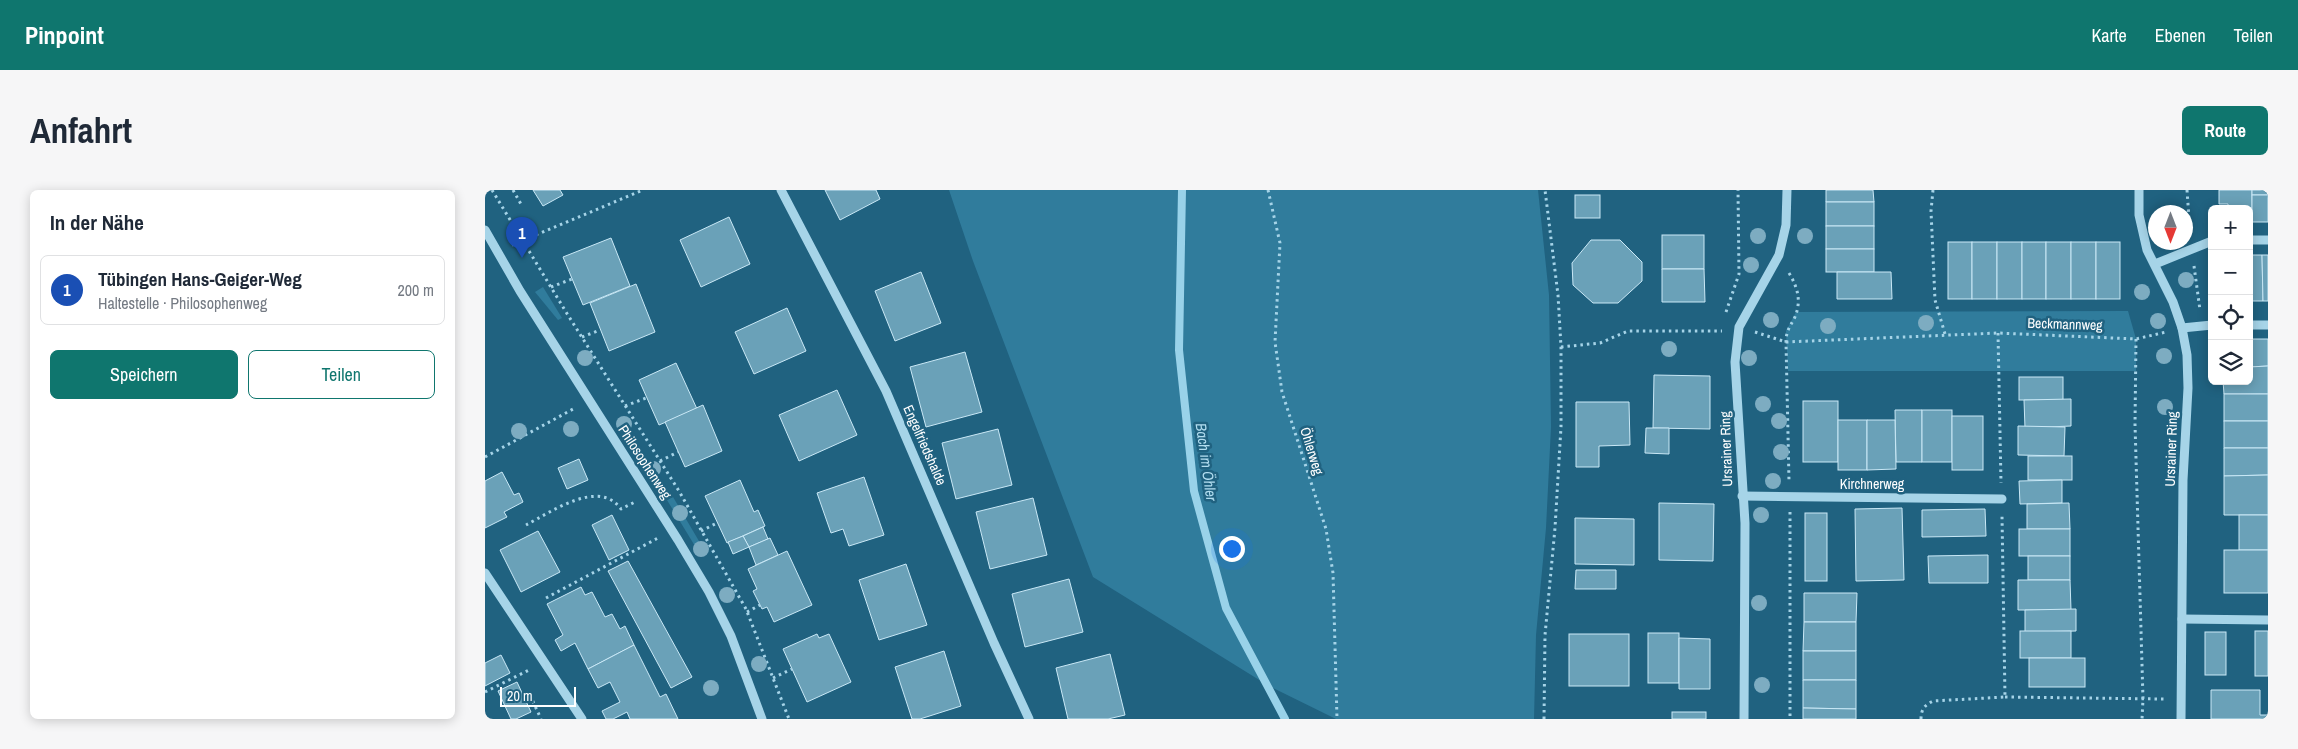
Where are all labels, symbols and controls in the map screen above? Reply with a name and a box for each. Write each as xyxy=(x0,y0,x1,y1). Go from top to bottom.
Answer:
text: Pinpoint xyxy=(25,19,104,51)
text: Karte xyxy=(2091,23,2127,48)
text: Ebenen xyxy=(2155,23,2206,48)
text: Teilen xyxy=(2234,23,2273,48)
button: Route xyxy=(2182,106,2268,155)
text: Anfahrt xyxy=(30,107,132,154)
north arrow xyxy=(2148,205,2193,250)
map controls xyxy=(2208,205,2253,385)
button: + xyxy=(2208,205,2253,250)
text: In der Nähe xyxy=(50,208,144,237)
pin: 1 xyxy=(506,217,538,258)
button: − xyxy=(2208,250,2253,295)
text: Tübingen Hans-Geiger-Weg xyxy=(98,266,302,292)
text: 1 xyxy=(63,279,71,301)
text: 200 m xyxy=(398,279,434,301)
text: Haltestelle · Philosophenweg xyxy=(98,292,267,314)
button: locate xyxy=(2208,295,2253,340)
street label: Beckmannweg xyxy=(2027,314,2104,334)
button: layers xyxy=(2208,340,2253,385)
button: Speichern xyxy=(50,350,238,399)
button: Teilen xyxy=(248,350,435,399)
street label: Engelfriedshalde xyxy=(899,402,951,488)
street label: Ursrainer Ring xyxy=(1716,410,1736,487)
street label: Ursrainer Ring xyxy=(2161,410,2181,487)
street label: Philosophenweg xyxy=(614,422,676,503)
water label: Bach im Öhler xyxy=(1191,422,1222,503)
street label: Öhlerweg xyxy=(1296,425,1328,478)
street label: Kirchnerweg xyxy=(1840,475,1905,493)
your location xyxy=(1219,536,1245,562)
scale bar xyxy=(500,684,576,707)
text: 20 m xyxy=(507,687,533,705)

